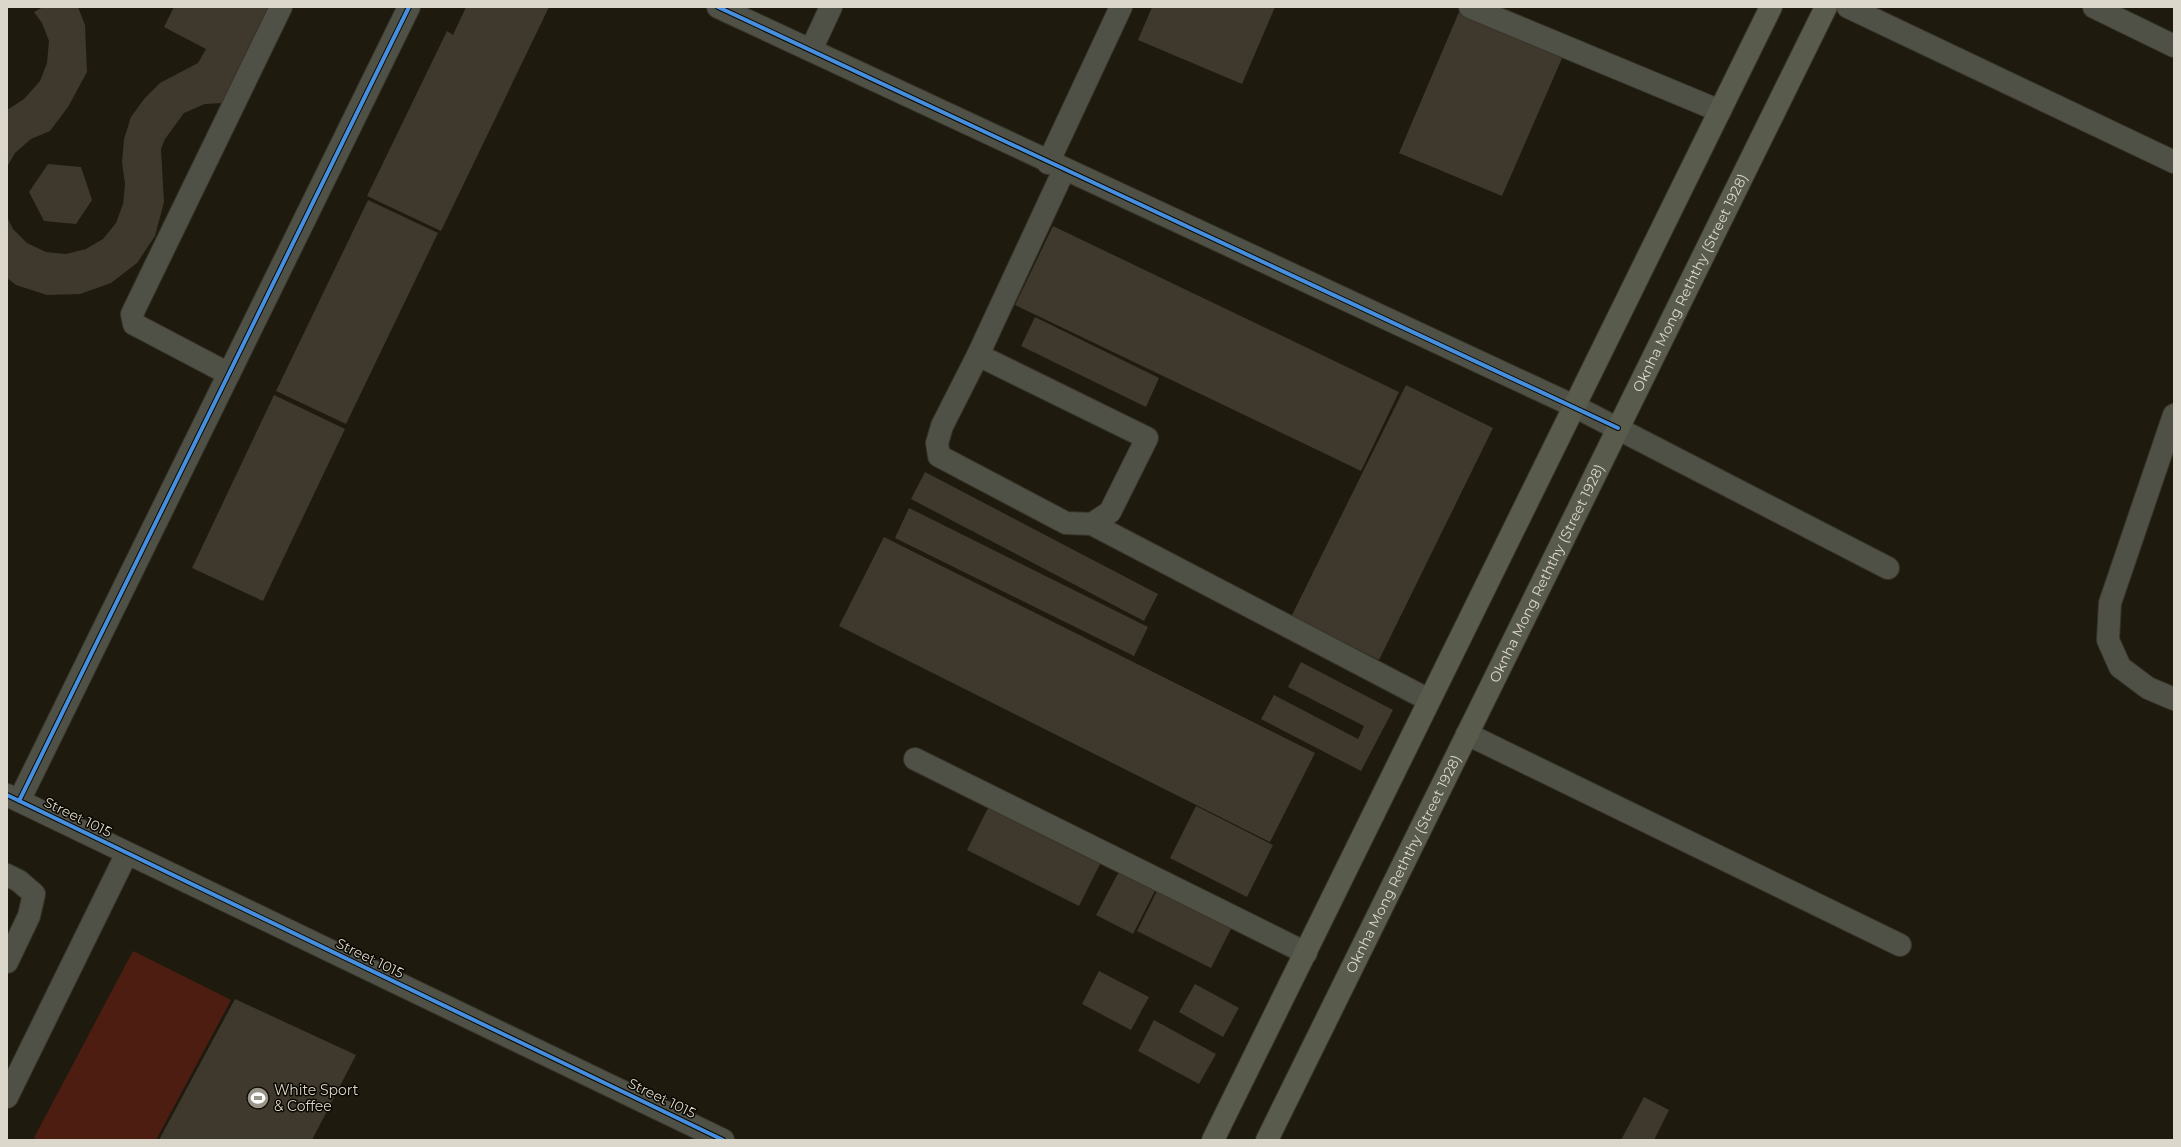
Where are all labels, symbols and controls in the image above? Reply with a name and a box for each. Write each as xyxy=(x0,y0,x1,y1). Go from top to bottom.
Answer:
street label: Oknha Mong Reththy (Street 1928) xyxy=(1629,170,1751,395)
street label: Oknha Mong Reththy (Street 1928) xyxy=(1485,461,1608,685)
street label: Oknha Mong Reththy (Street 1928) xyxy=(1342,752,1465,976)
street label: Street 1015 xyxy=(41,793,115,841)
street label: Street 1015 xyxy=(333,934,407,982)
street label: Street 1015 xyxy=(625,1074,699,1122)
place label: White Sport & Coffee xyxy=(274,1081,359,1115)
sports icon: White Sport & Coffee xyxy=(245,1085,271,1111)

